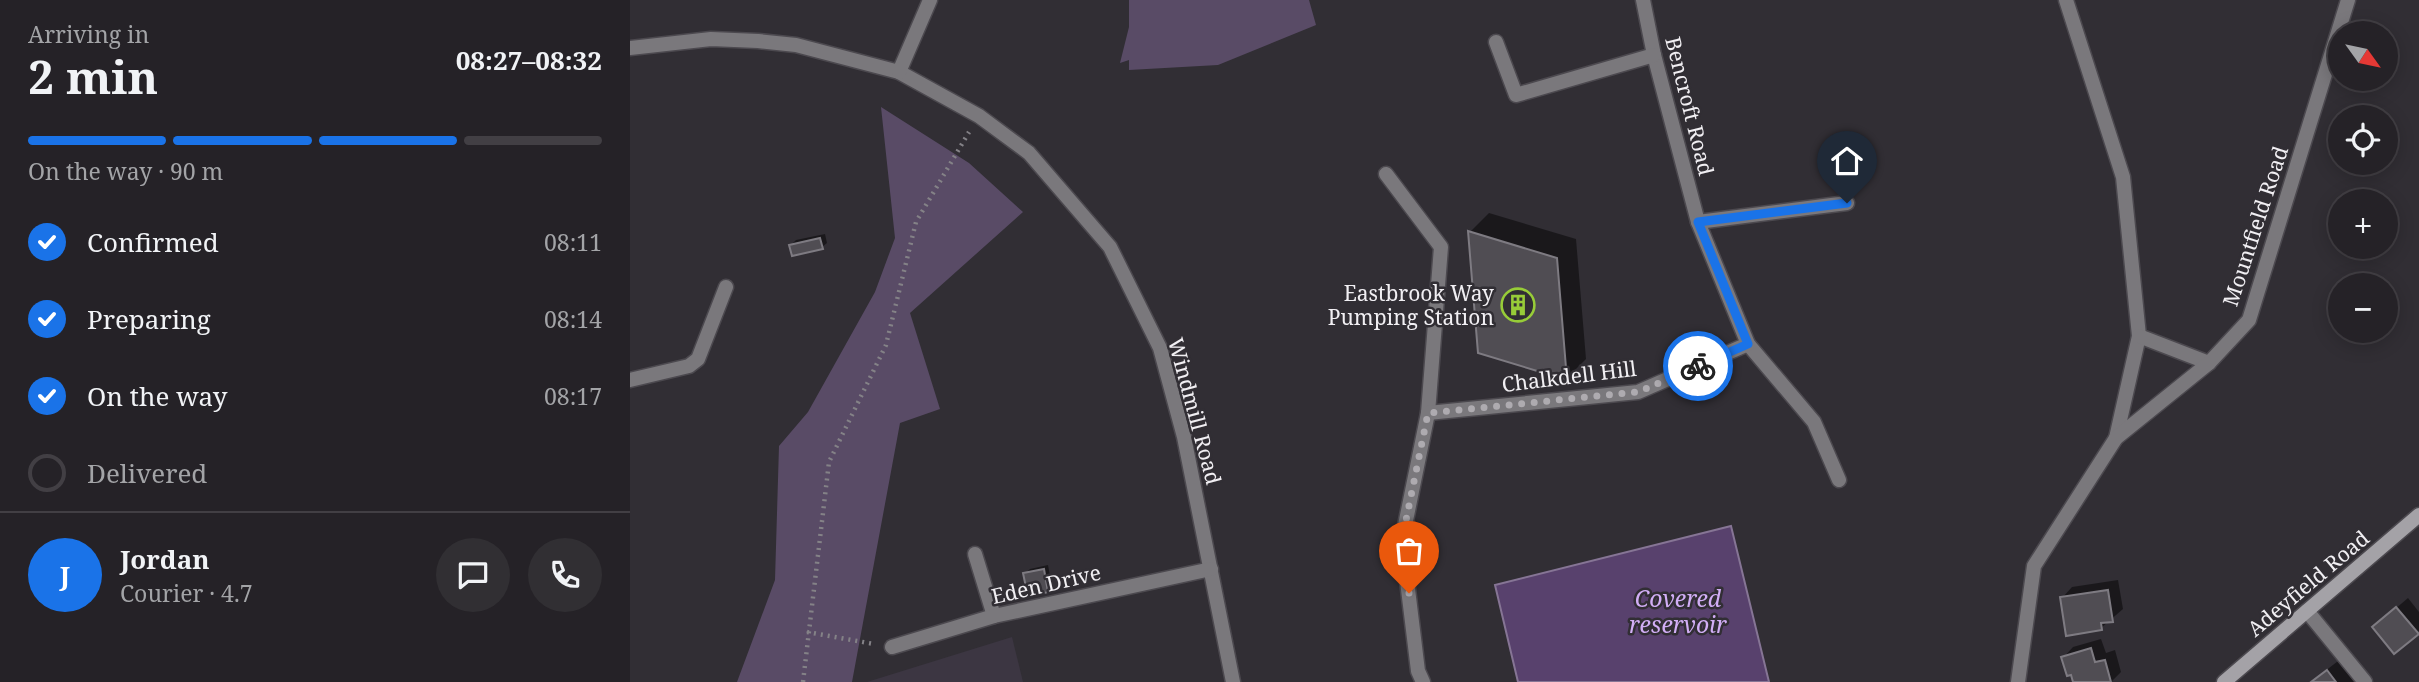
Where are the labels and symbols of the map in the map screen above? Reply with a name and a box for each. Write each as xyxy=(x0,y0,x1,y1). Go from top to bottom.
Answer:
north arrow xyxy=(2328,21,2398,91)
street label: Bencroft Road xyxy=(1659,34,1721,178)
pin xyxy=(1817,131,1877,203)
street label: Mountfield Road xyxy=(2216,142,2294,310)
place label: Eastbrook Way Pumping Station xyxy=(1328,279,1494,331)
building icon: Eastbrook Way Pumping Station xyxy=(1499,286,1537,324)
courier xyxy=(1663,331,1733,401)
street label: Windmill Road xyxy=(1162,335,1228,488)
street label: Chalkdell Hill xyxy=(1500,354,1638,398)
pin xyxy=(1379,521,1439,593)
street label: Adeyfield Road xyxy=(2241,524,2375,642)
street label: Eden Drive xyxy=(989,558,1103,610)
water label: Covered reservoir xyxy=(1629,582,1727,640)

